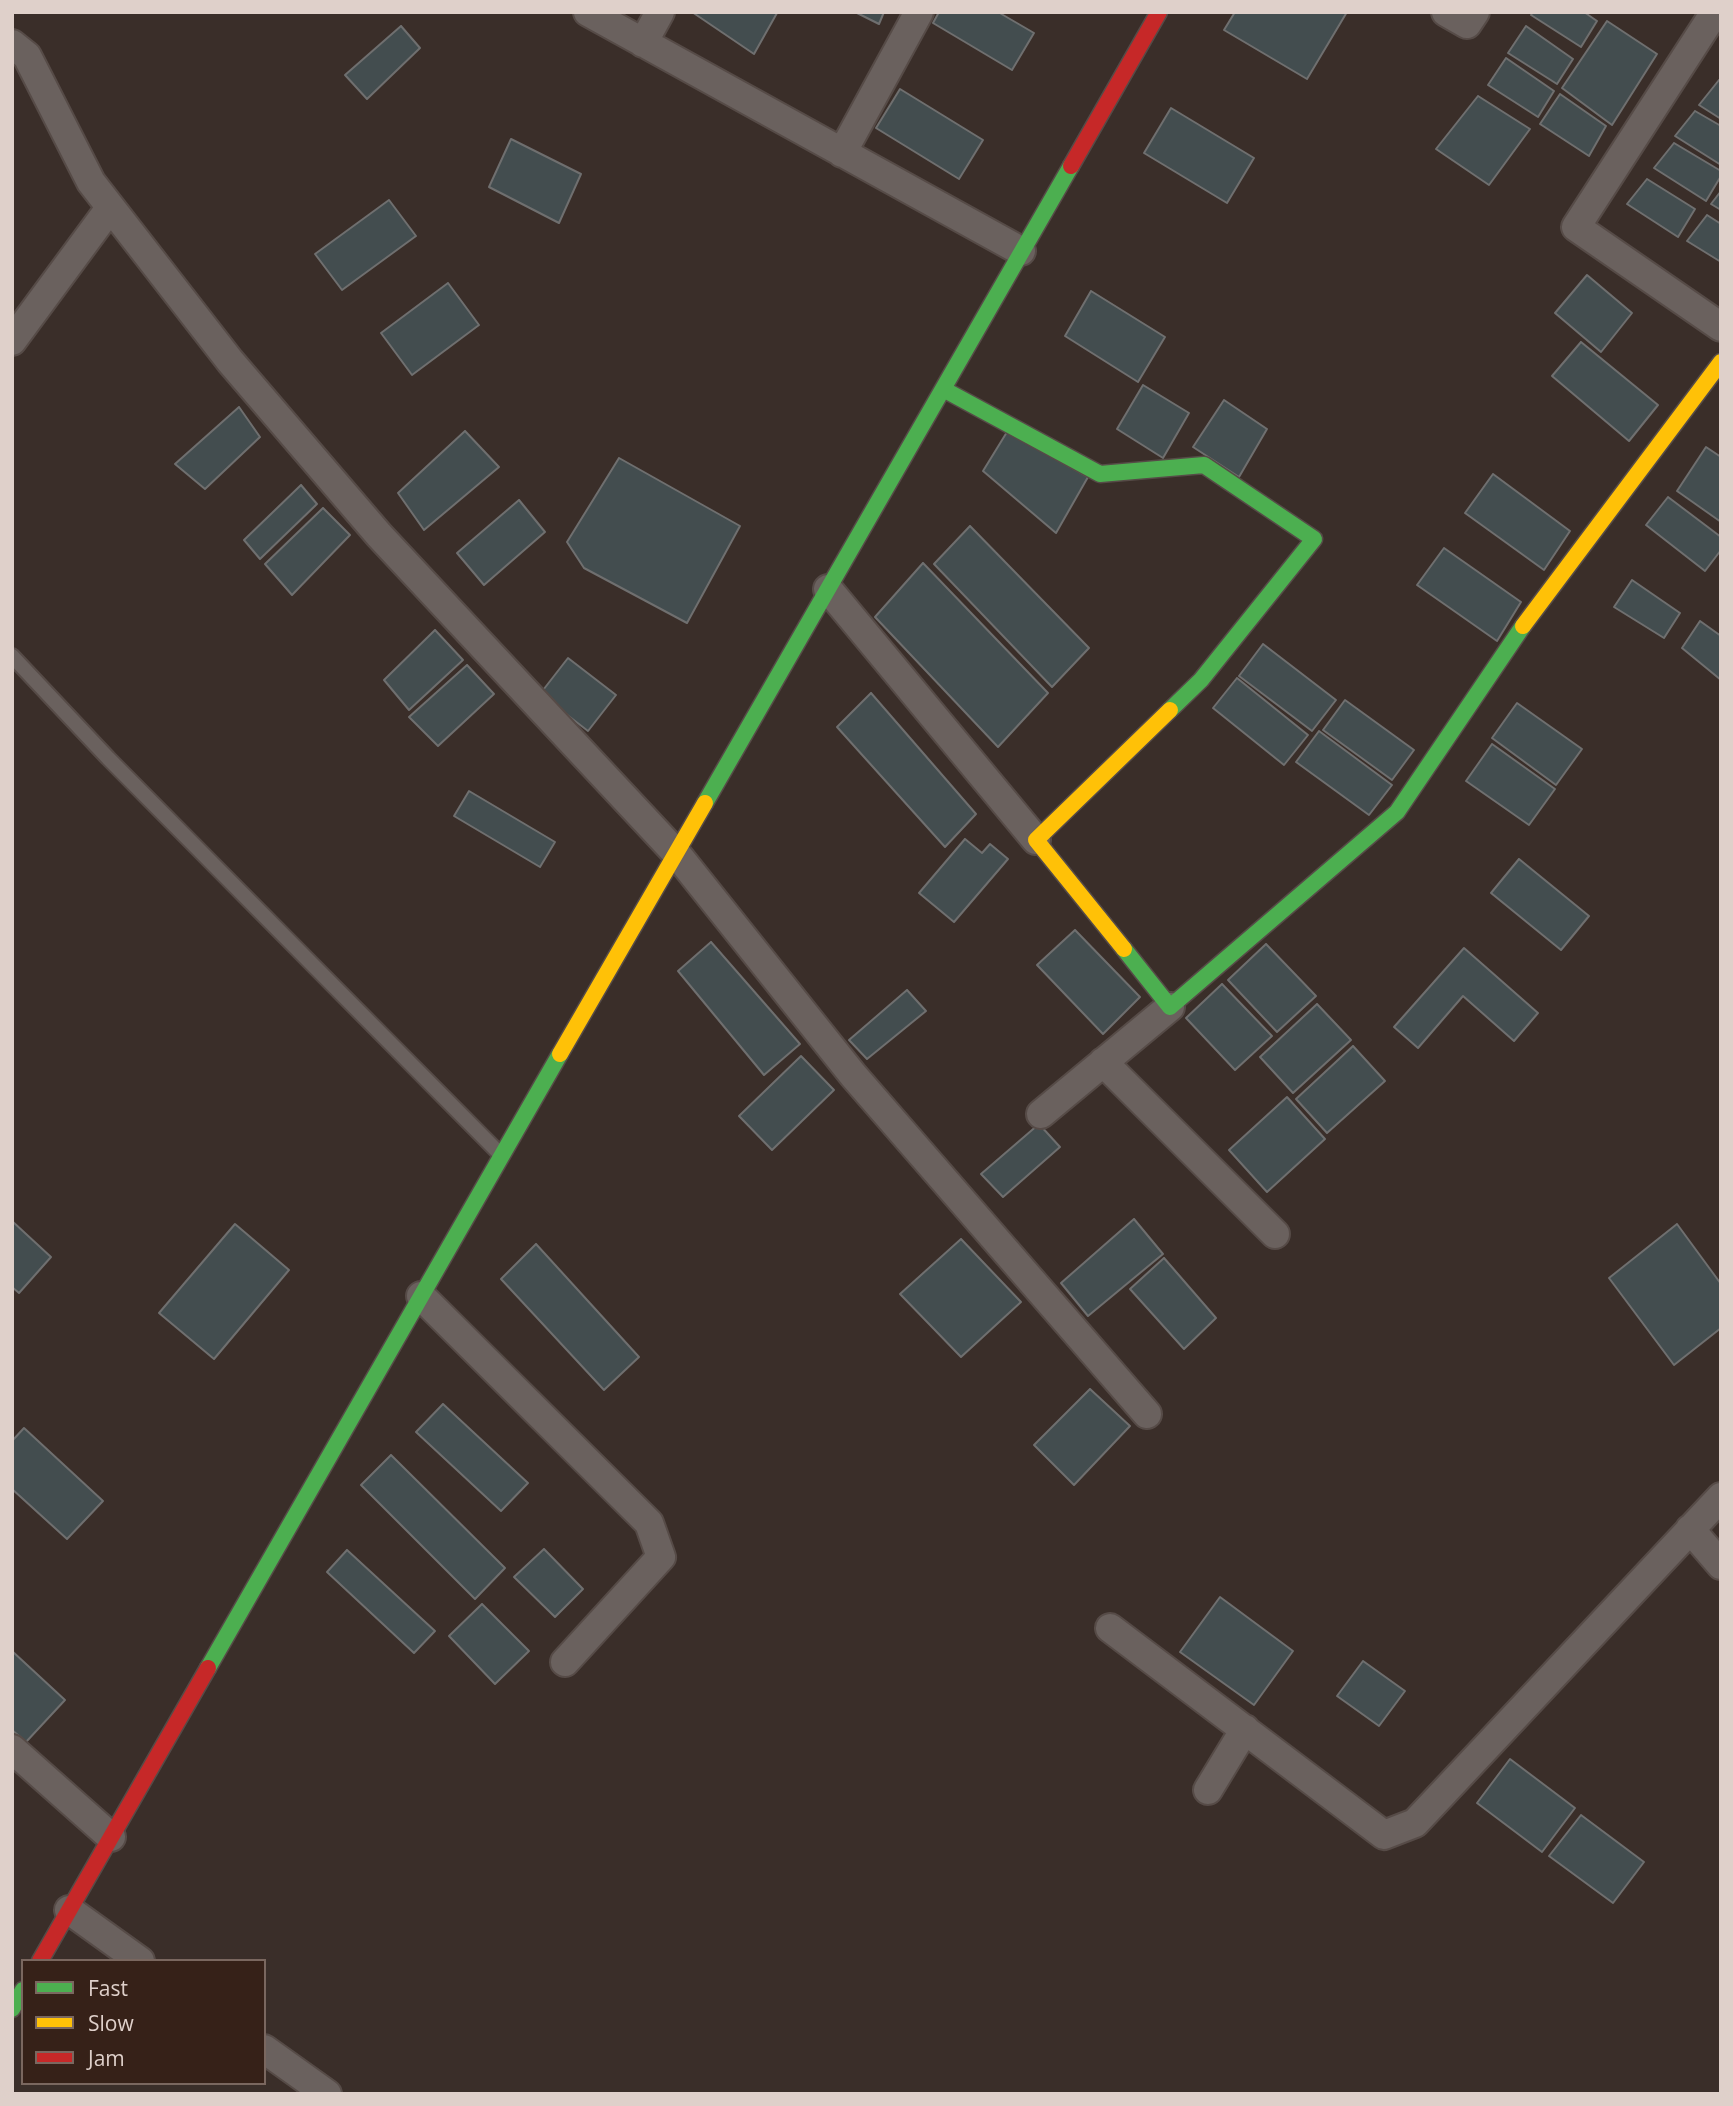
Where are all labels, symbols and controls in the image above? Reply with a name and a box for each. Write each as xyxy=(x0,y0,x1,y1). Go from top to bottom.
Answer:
legend xyxy=(21,1959,266,2085)
text: Fast xyxy=(88,1974,128,2002)
text: Slow xyxy=(88,2009,134,2037)
text: Jam xyxy=(88,2044,125,2072)

